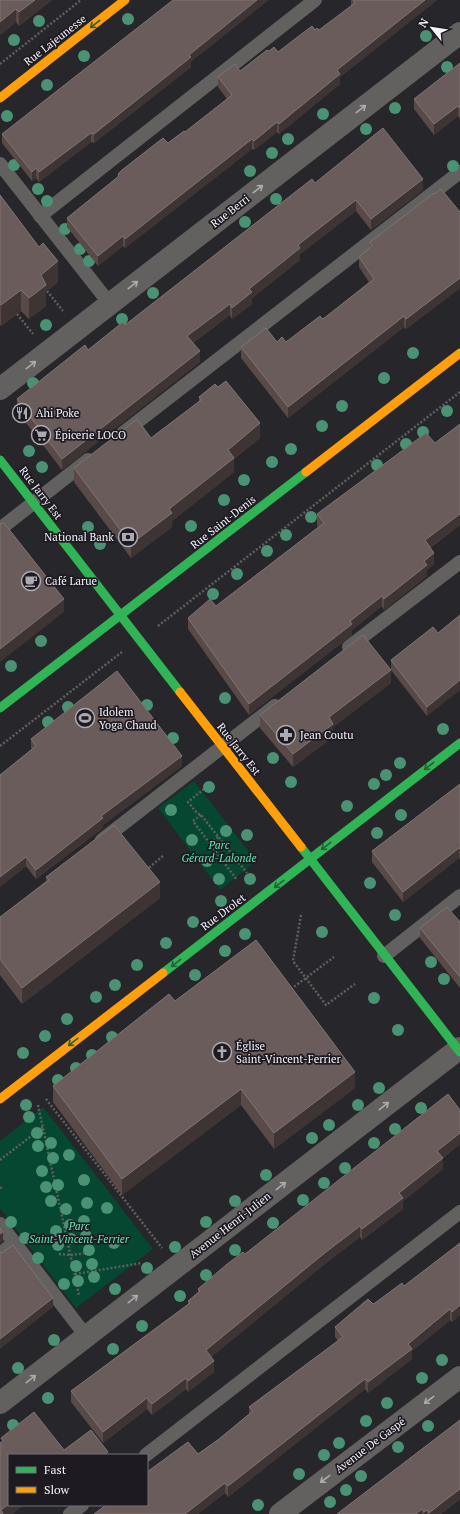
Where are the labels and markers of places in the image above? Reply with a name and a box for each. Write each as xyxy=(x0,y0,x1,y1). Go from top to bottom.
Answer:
restaurant icon: Ahi Poke xyxy=(11,402,33,424)
place label: Ahi Poke xyxy=(36,406,80,420)
supermarket icon: Épicerie LOCO xyxy=(30,424,52,446)
place label: Épicerie LOCO xyxy=(55,428,126,442)
bank icon: National Bank xyxy=(117,526,139,548)
place label: National Bank xyxy=(44,530,114,544)
cafe icon: Café Larue xyxy=(20,570,42,592)
place label: Café Larue xyxy=(45,574,98,588)
place label: Idolem Yoga Chaud xyxy=(99,705,157,732)
sports icon: Idolem Yoga Chaud xyxy=(74,707,96,729)
pharmacy icon: Jean Coutu xyxy=(275,724,297,746)
place label: Jean Coutu xyxy=(300,728,354,742)
place label: Église Saint-Vincent-Ferrier xyxy=(236,1039,341,1066)
church icon: Église Saint-Vincent-Ferrier xyxy=(211,1041,233,1063)

